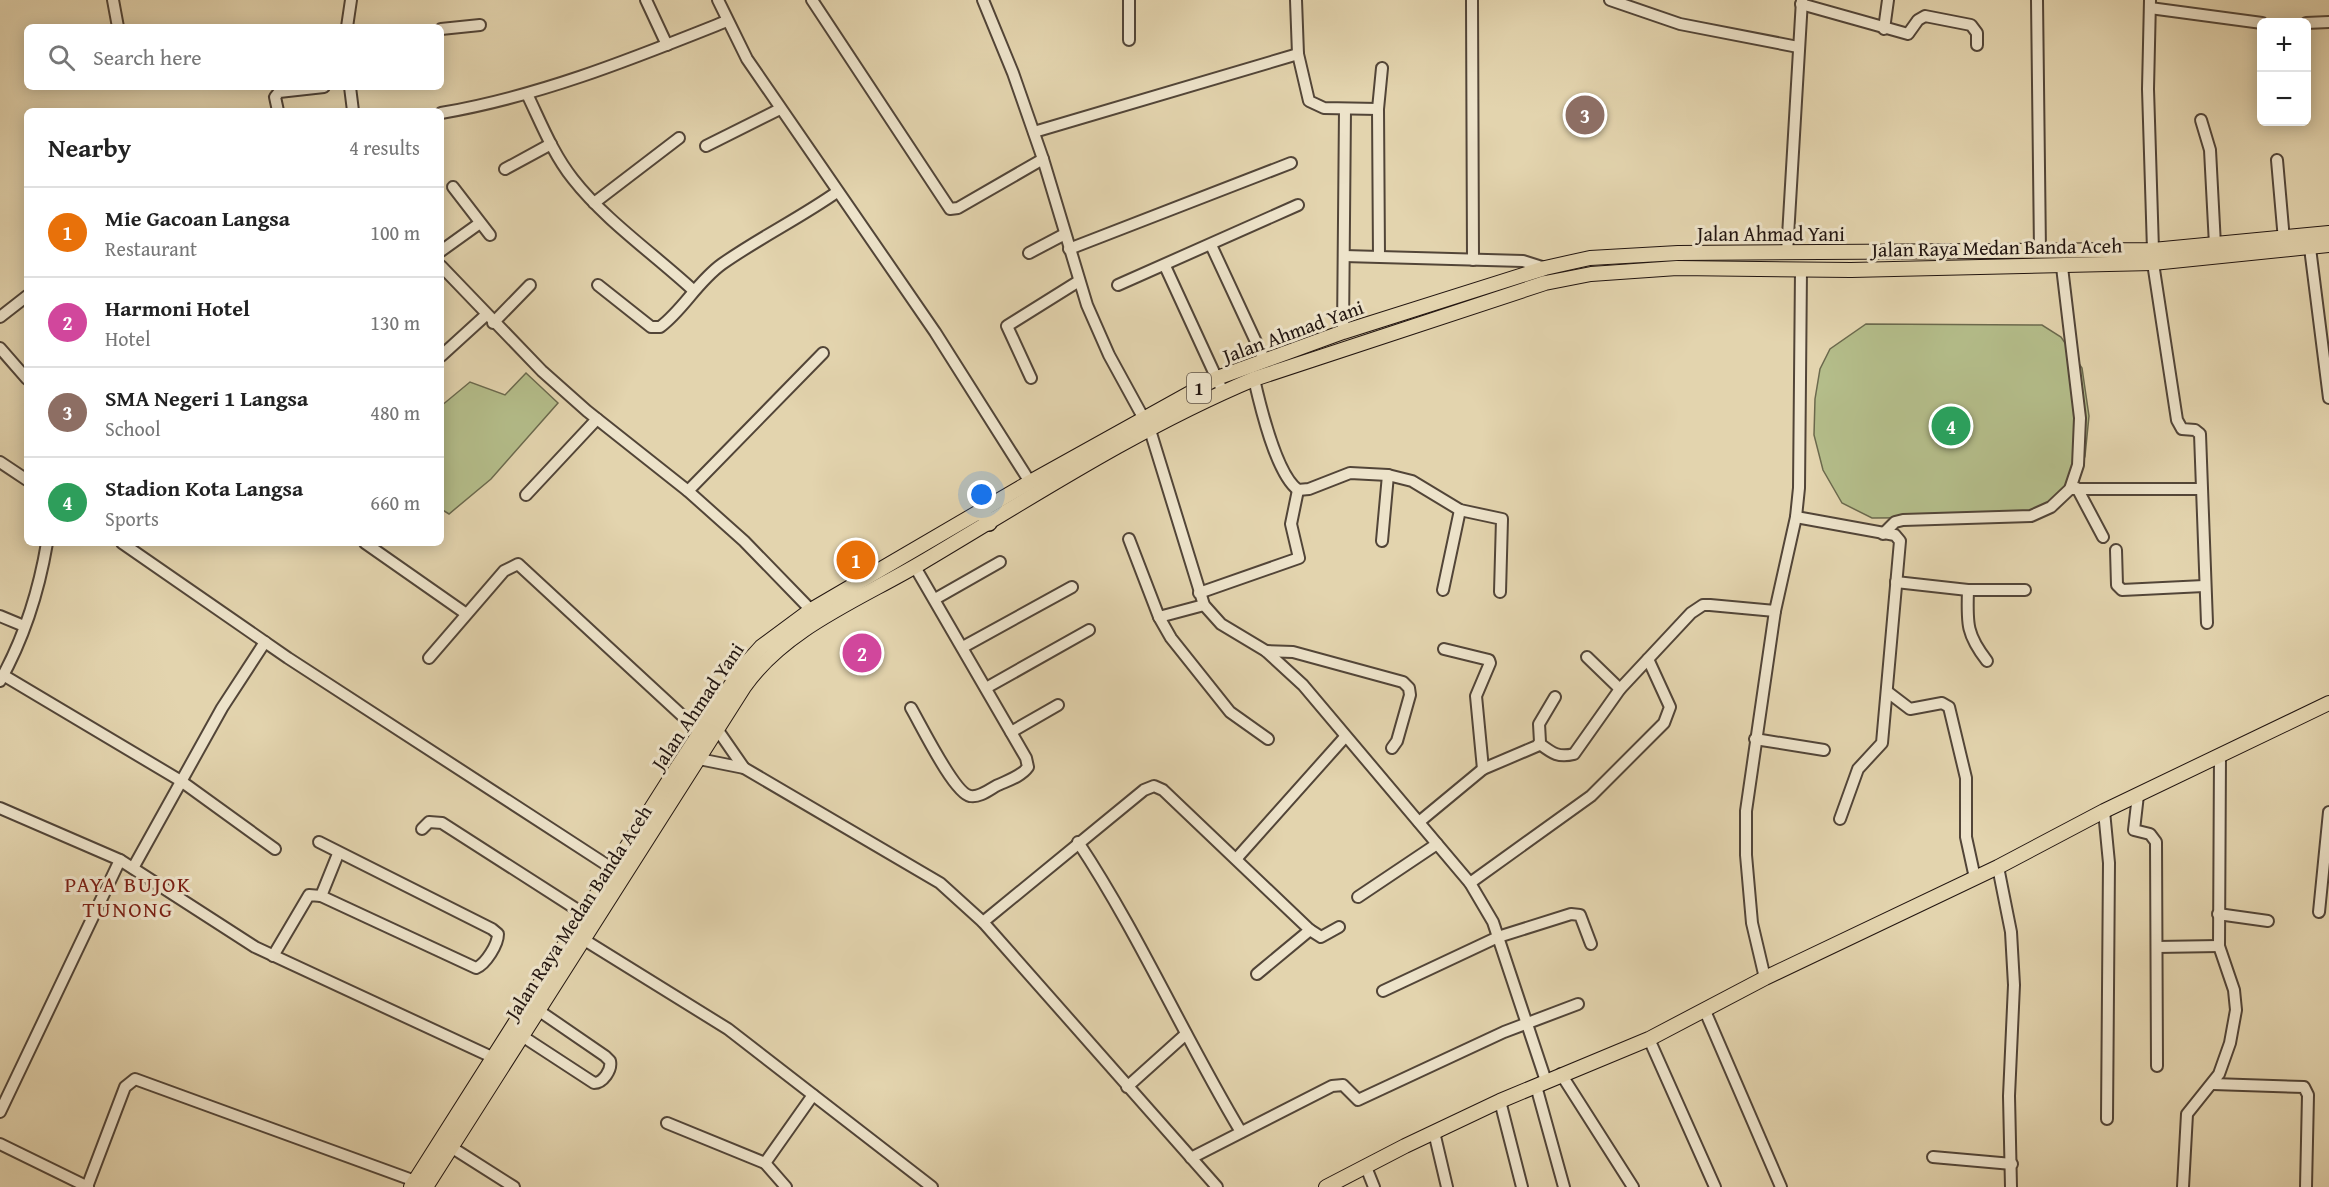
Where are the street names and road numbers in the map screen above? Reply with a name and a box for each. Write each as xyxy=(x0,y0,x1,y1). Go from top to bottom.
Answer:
street label: Jalan Ahmad Yani xyxy=(1694,219,1845,248)
street label: Jalan Raya Medan Banda Aceh xyxy=(1868,230,2123,264)
street label: Jalan Ahmad Yani xyxy=(1216,292,1368,371)
road number: 1 xyxy=(1187,373,1211,403)
street label: Jalan Ahmad Yani xyxy=(642,636,751,778)
street label: Jalan Raya Medan Banda Aceh xyxy=(496,799,658,1028)

